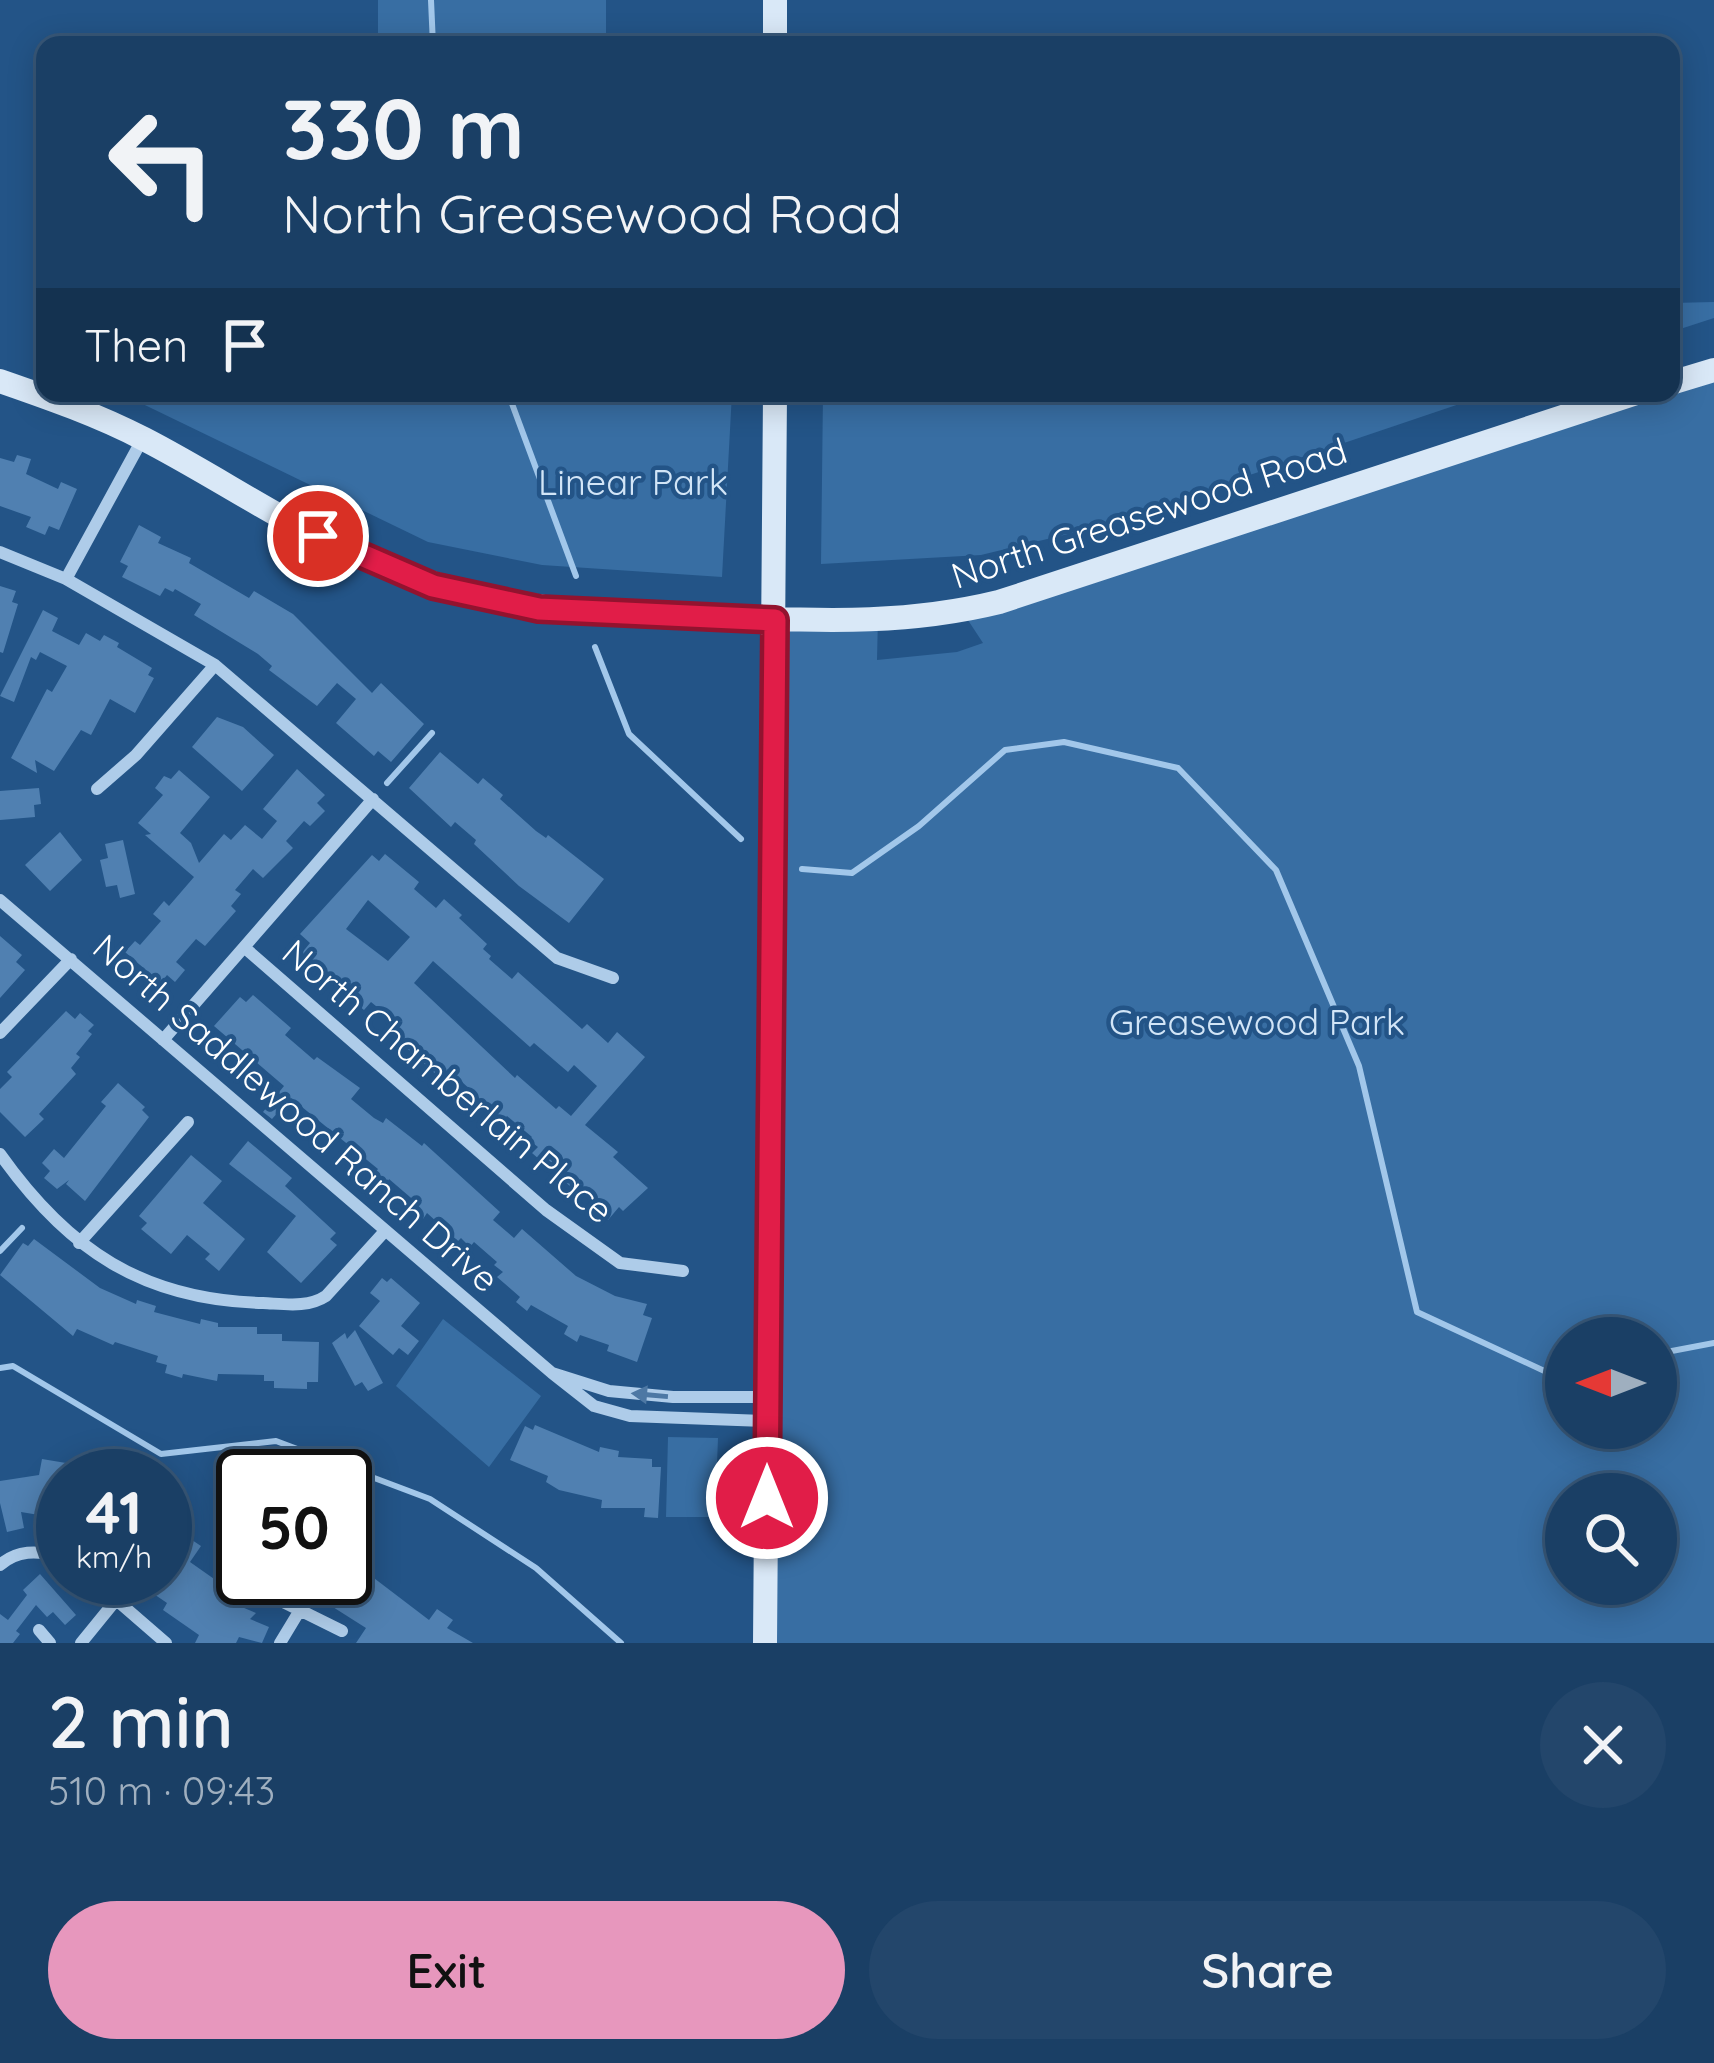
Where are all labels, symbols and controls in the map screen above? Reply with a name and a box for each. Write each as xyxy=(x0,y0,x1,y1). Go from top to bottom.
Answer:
text: 330 m xyxy=(282,75,525,180)
icon: left xyxy=(84,84,240,240)
text: North Greasewood Road xyxy=(282,179,902,247)
icon: arrive xyxy=(212,312,278,378)
text: Then xyxy=(84,317,188,373)
street label: North Greasewood Road xyxy=(945,427,1352,598)
park label: Linear Park xyxy=(538,459,728,504)
pin xyxy=(267,485,369,587)
icon: arrive xyxy=(285,503,351,569)
street label: North Saddlewood Ranch Drive xyxy=(84,924,508,1301)
street label: North Chamberlain Place xyxy=(274,929,623,1232)
park label: Greasewood Park xyxy=(1109,999,1405,1044)
north arrow xyxy=(1545,1317,1677,1449)
map controls xyxy=(1545,1317,1677,1605)
one-way arrow xyxy=(631,1385,668,1404)
position arrow xyxy=(704,1435,830,1561)
speed limit sign: 50 xyxy=(216,1449,372,1605)
button: search xyxy=(1545,1473,1677,1605)
text: 41 xyxy=(86,1474,142,1549)
text: km/h xyxy=(76,1538,152,1576)
text: 2 min xyxy=(48,1676,234,1766)
button: close xyxy=(1540,1682,1666,1808)
text: 510 m · 09:43 xyxy=(48,1766,275,1815)
button: Exit xyxy=(48,1901,845,2039)
button: Share xyxy=(869,1901,1666,2039)

